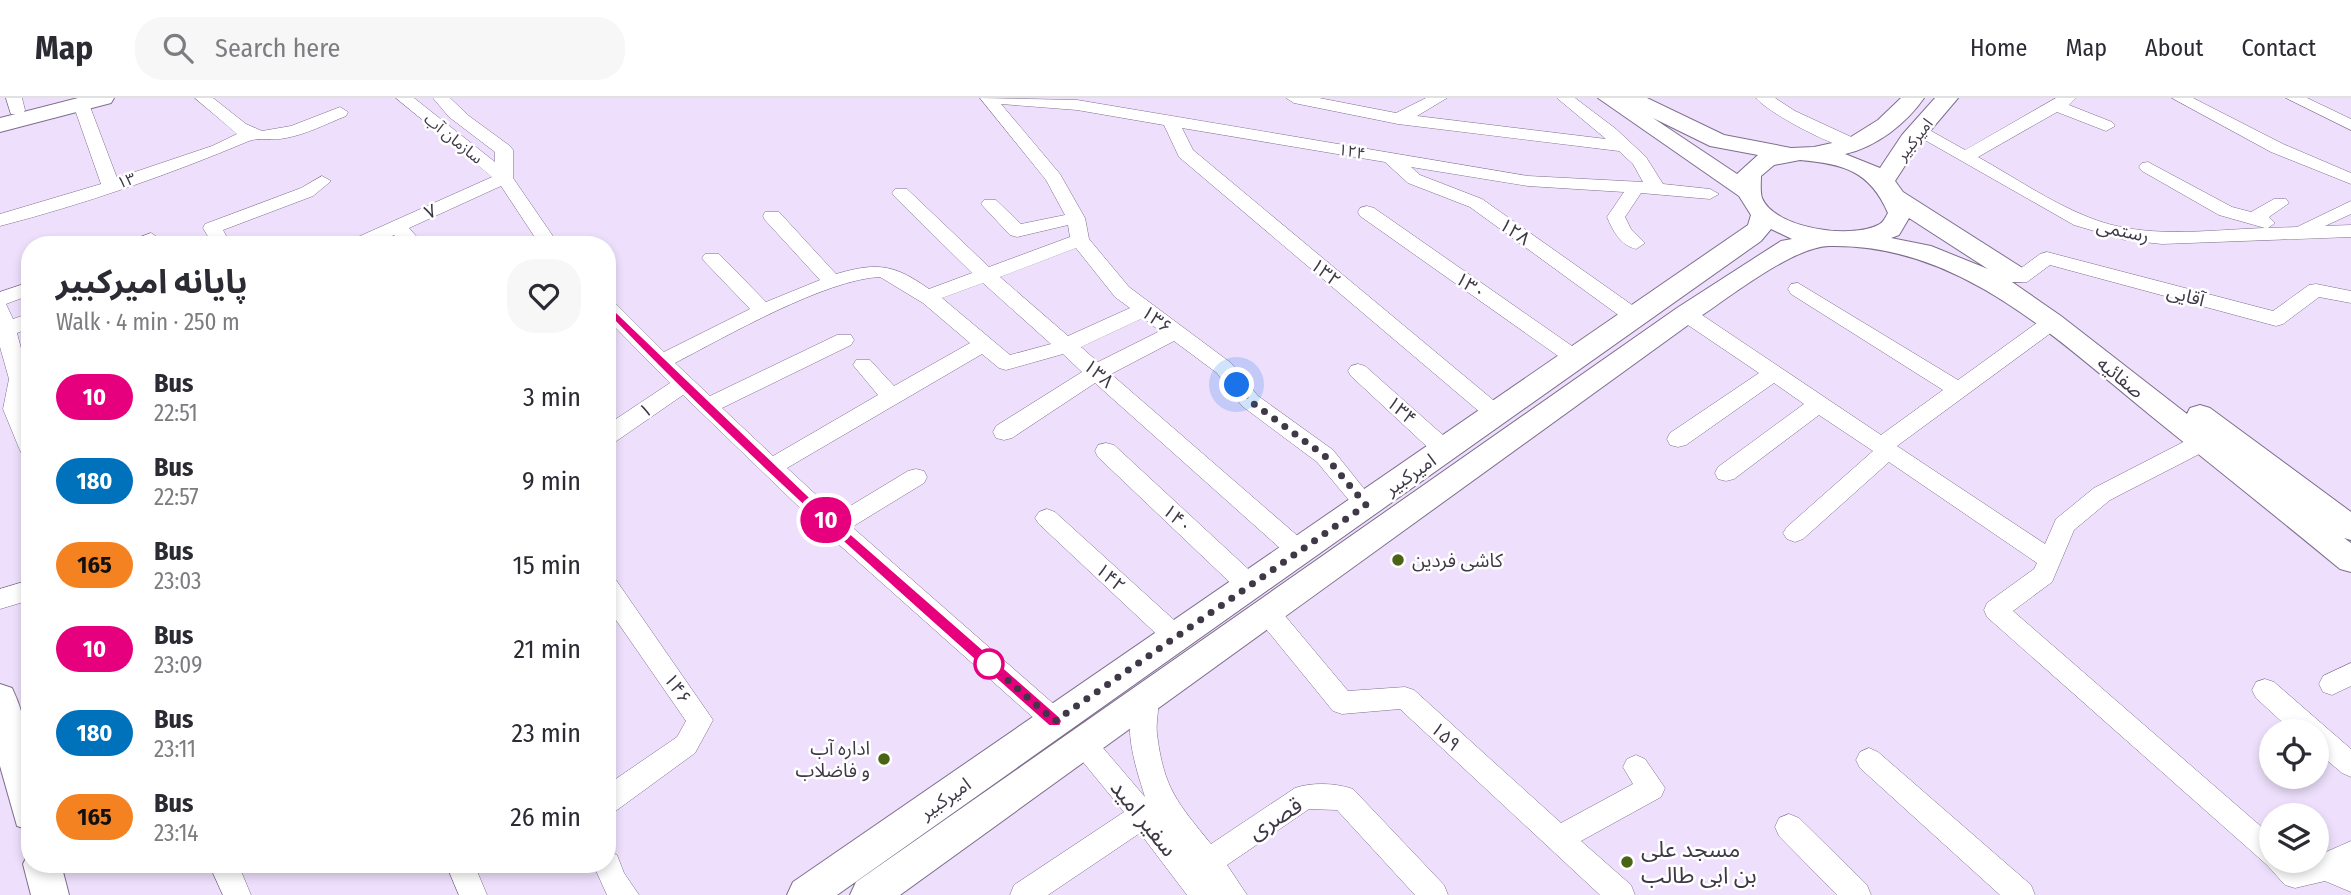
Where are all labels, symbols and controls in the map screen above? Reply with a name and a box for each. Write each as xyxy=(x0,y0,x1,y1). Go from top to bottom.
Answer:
search box xyxy=(135,17,625,80)
text: Map xyxy=(35,28,93,68)
icon: search xyxy=(159,29,197,67)
text: Search here xyxy=(215,33,340,64)
text: Home xyxy=(1970,34,2027,62)
text: Map xyxy=(2065,34,2107,62)
text: About xyxy=(2145,34,2203,62)
text: Contact xyxy=(2241,34,2316,62)
street label: سازمان آب xyxy=(421,109,487,168)
street label: امیرکبیر xyxy=(1891,114,1937,165)
street label: ۱۲۴ xyxy=(1337,140,1367,163)
street label: ۱۳ xyxy=(114,169,138,192)
street label: ۷ xyxy=(421,199,440,224)
street label: ۱۲۸ xyxy=(1495,213,1535,250)
street label: رستمی xyxy=(2094,214,2151,247)
street label: ۱۳۲ xyxy=(1306,253,1346,292)
button: heart xyxy=(507,259,581,333)
text: پایانه امیرکبیر xyxy=(56,262,248,302)
street label: ۱۳۰ xyxy=(1451,267,1491,304)
street label: آقایی xyxy=(2164,279,2209,312)
street label: ۱۳۶ xyxy=(1137,300,1177,338)
text: Walk · 4 min · 250 m xyxy=(56,308,240,336)
street label: صفائیه xyxy=(2093,352,2149,403)
street label: ۱۳۸ xyxy=(1079,354,1119,393)
your location xyxy=(1219,367,1254,402)
text: Bus xyxy=(154,368,193,399)
text: 3 min xyxy=(523,382,581,413)
text: 10 xyxy=(83,383,106,411)
street label: ۱۳۴ xyxy=(1382,391,1421,430)
street label: ۱ xyxy=(634,398,656,423)
text: 22:51 xyxy=(154,399,198,427)
street label: امیرکبیر xyxy=(1379,449,1440,501)
text: Bus xyxy=(154,452,193,483)
text: 9 min xyxy=(522,466,581,497)
text: 180 xyxy=(77,467,112,495)
text: 22:57 xyxy=(154,483,199,511)
line badge: 10 xyxy=(794,497,858,543)
street label: ۱۴۰ xyxy=(1158,499,1197,538)
text: 10 xyxy=(814,506,838,534)
text: Bus xyxy=(154,536,193,567)
place label: کاشی فردین xyxy=(1412,549,1504,572)
text: 15 min xyxy=(513,550,581,581)
text: 165 xyxy=(77,551,112,579)
marker: کاشی فردین xyxy=(1390,552,1406,568)
street label: ۱۴۲ xyxy=(1091,558,1130,597)
text: 23:03 xyxy=(154,567,201,595)
text: Bus xyxy=(154,620,193,651)
text: 21 min xyxy=(514,634,581,665)
text: 10 xyxy=(83,635,106,663)
unlabelled marker xyxy=(974,649,1004,679)
text: 23:09 xyxy=(154,651,202,679)
street label: ۱۴۶ xyxy=(659,668,696,708)
text: Bus xyxy=(154,704,193,735)
street label: ۱۵۹ xyxy=(1426,717,1465,756)
text: 23 min xyxy=(512,718,581,749)
text: 180 xyxy=(77,719,112,747)
map controls xyxy=(2259,719,2329,873)
button: locate xyxy=(2259,719,2329,789)
text: 23:11 xyxy=(154,735,196,763)
place label: اداره آب و فاضلاب xyxy=(796,737,870,782)
marker: اداره آب و فاضلاب xyxy=(876,751,892,767)
street label: امیرکبیر xyxy=(914,773,975,825)
street label: سفیر امید xyxy=(1105,774,1183,862)
text: Bus xyxy=(154,788,193,819)
street label: قصری xyxy=(1243,791,1307,845)
text: 26 min xyxy=(510,802,581,833)
text: 165 xyxy=(77,803,112,831)
button: layers xyxy=(2259,803,2329,873)
text: 23:14 xyxy=(154,819,199,847)
place label: مسجد علی بن ابی طالب xyxy=(1641,835,1757,889)
marker: مسجد علی بن ابی طالب xyxy=(1619,854,1635,870)

